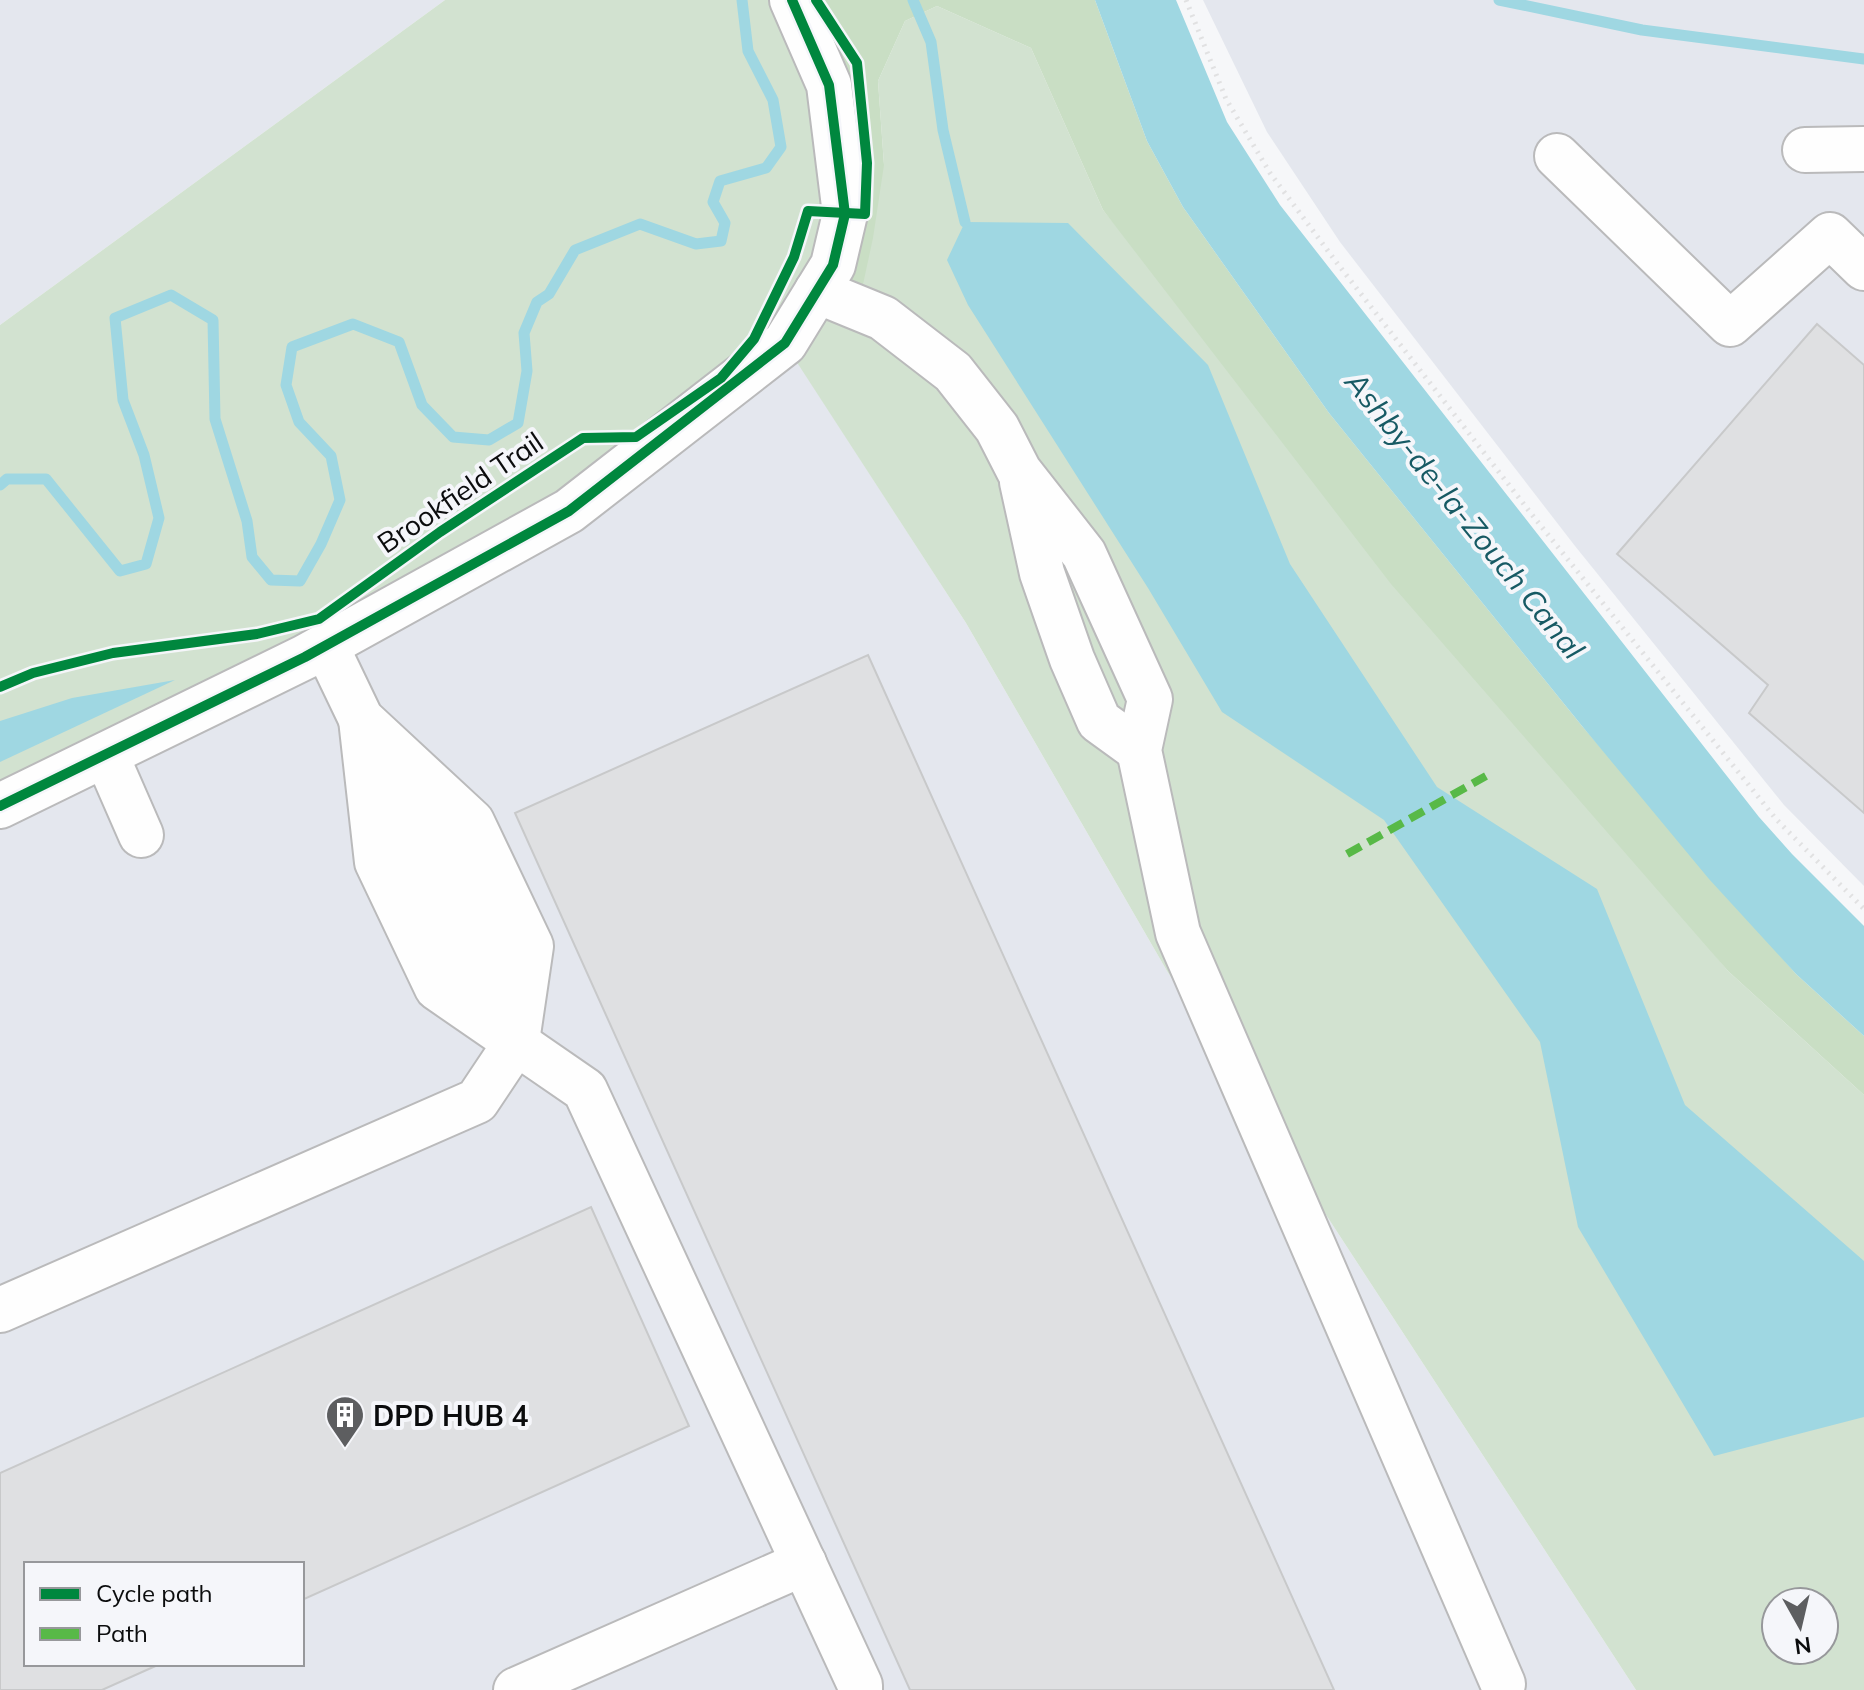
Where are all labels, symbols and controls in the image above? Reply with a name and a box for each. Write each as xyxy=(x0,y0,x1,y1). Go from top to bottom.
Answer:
water label: Ashby-de-la-Zouch Canal xyxy=(1337,363,1593,667)
street label: Brookfield Trail xyxy=(370,424,550,560)
building icon: DPD HUB 4 xyxy=(324,1394,366,1449)
place label: DPD HUB 4 xyxy=(373,1398,528,1433)
legend xyxy=(24,1562,304,1666)
text: Cycle path xyxy=(96,1578,213,1608)
north arrow xyxy=(1760,1586,1840,1666)
text: Path xyxy=(96,1618,148,1648)
text: N xyxy=(1793,1631,1813,1661)

